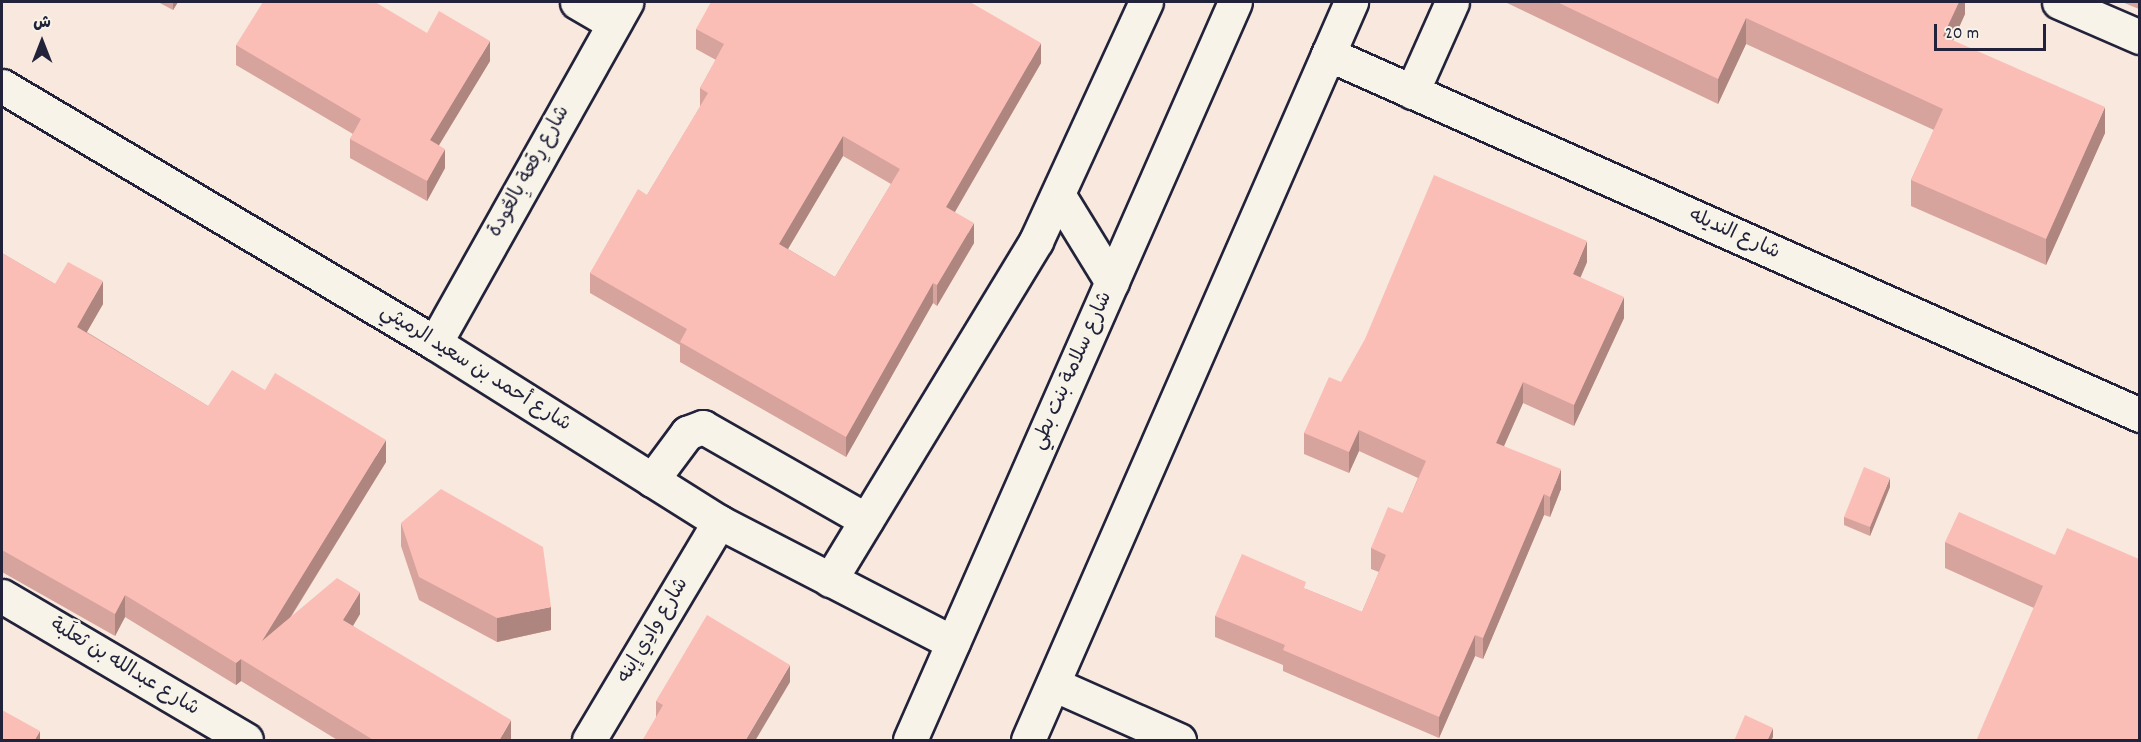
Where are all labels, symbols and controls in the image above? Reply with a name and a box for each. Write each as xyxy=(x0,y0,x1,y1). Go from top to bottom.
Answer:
north arrow xyxy=(12,12,72,72)
text: ش xyxy=(33,12,51,35)
scale bar xyxy=(1937,12,2050,50)
text: 20 m xyxy=(1945,22,1979,47)
street label: شارع رِقعة بِالعُودة xyxy=(484,102,576,242)
street label: شارع النديله xyxy=(1685,204,1783,266)
street label: شارع سلامة بنت بطي xyxy=(1027,288,1119,454)
street label: شارع أحمد بن سعيد الرميثي xyxy=(375,300,575,438)
street label: شارع وادِي إبنه xyxy=(613,574,695,688)
street label: شارع عبدالله بن ثعلَبة xyxy=(45,614,203,722)

